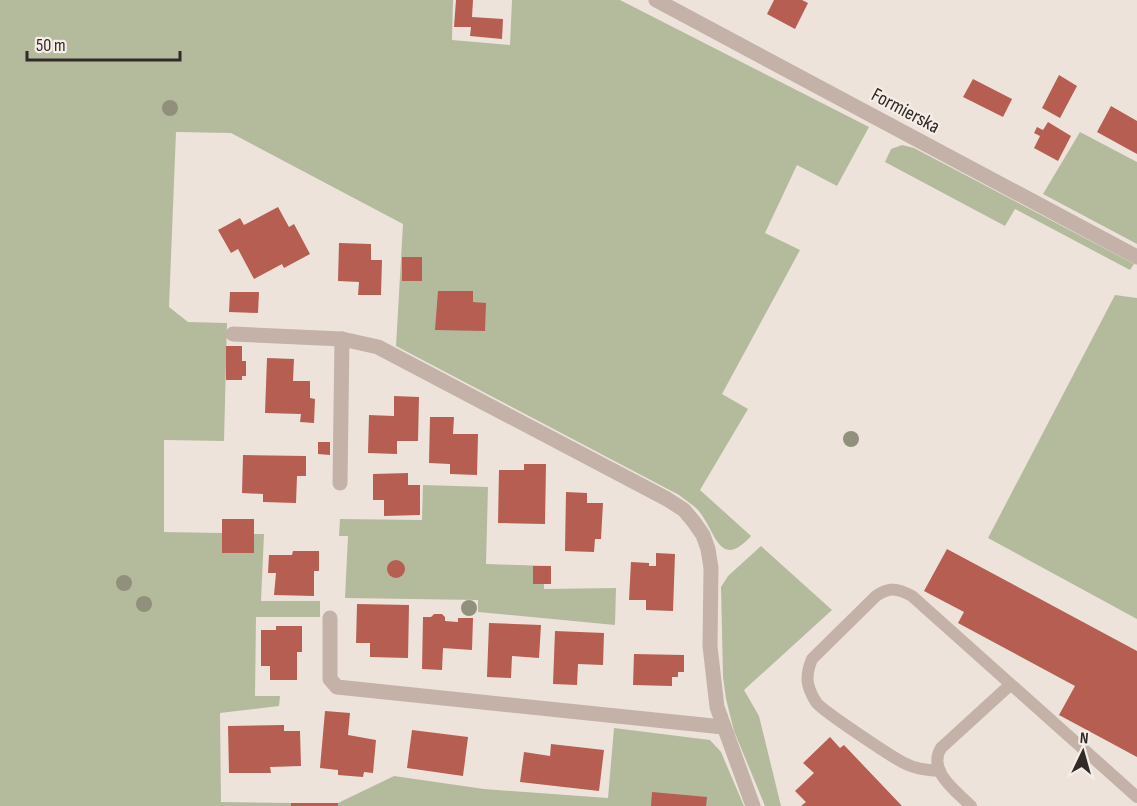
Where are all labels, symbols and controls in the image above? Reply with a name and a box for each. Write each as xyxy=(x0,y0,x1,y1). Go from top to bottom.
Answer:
scale bar xyxy=(27,24,180,62)
text: 50 m xyxy=(36,35,66,56)
street label: Formierska xyxy=(867,83,944,139)
north arrow xyxy=(1053,722,1113,782)
text: N xyxy=(1079,729,1089,748)

